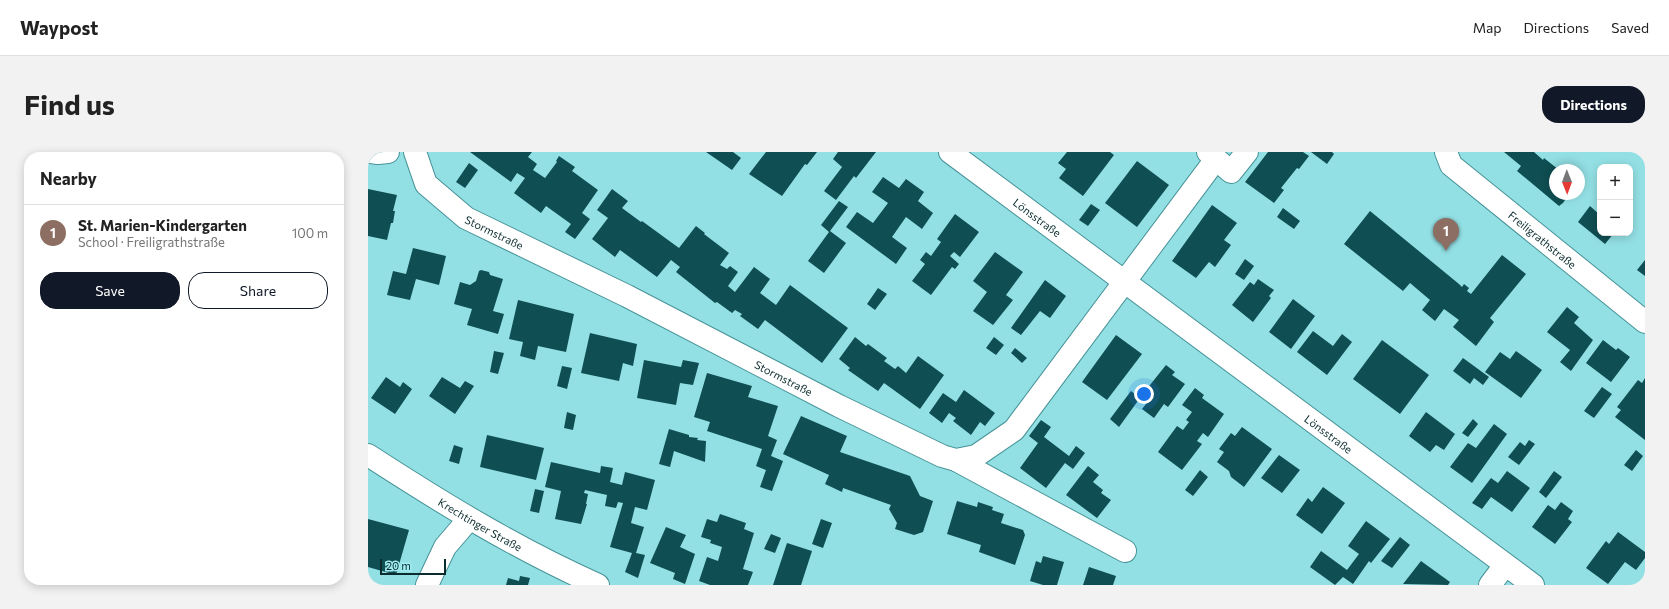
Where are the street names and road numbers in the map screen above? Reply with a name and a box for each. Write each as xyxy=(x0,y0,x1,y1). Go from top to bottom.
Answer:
street label: Lönsstraße xyxy=(1011,195,1064,239)
street label: Freiligrathstraße xyxy=(1506,208,1579,271)
street label: Stormstraße xyxy=(463,212,526,252)
street label: Stormstraße xyxy=(753,357,815,398)
street label: Lönsstraße xyxy=(1302,411,1356,456)
street label: Krechtinger Straße xyxy=(436,495,525,553)

